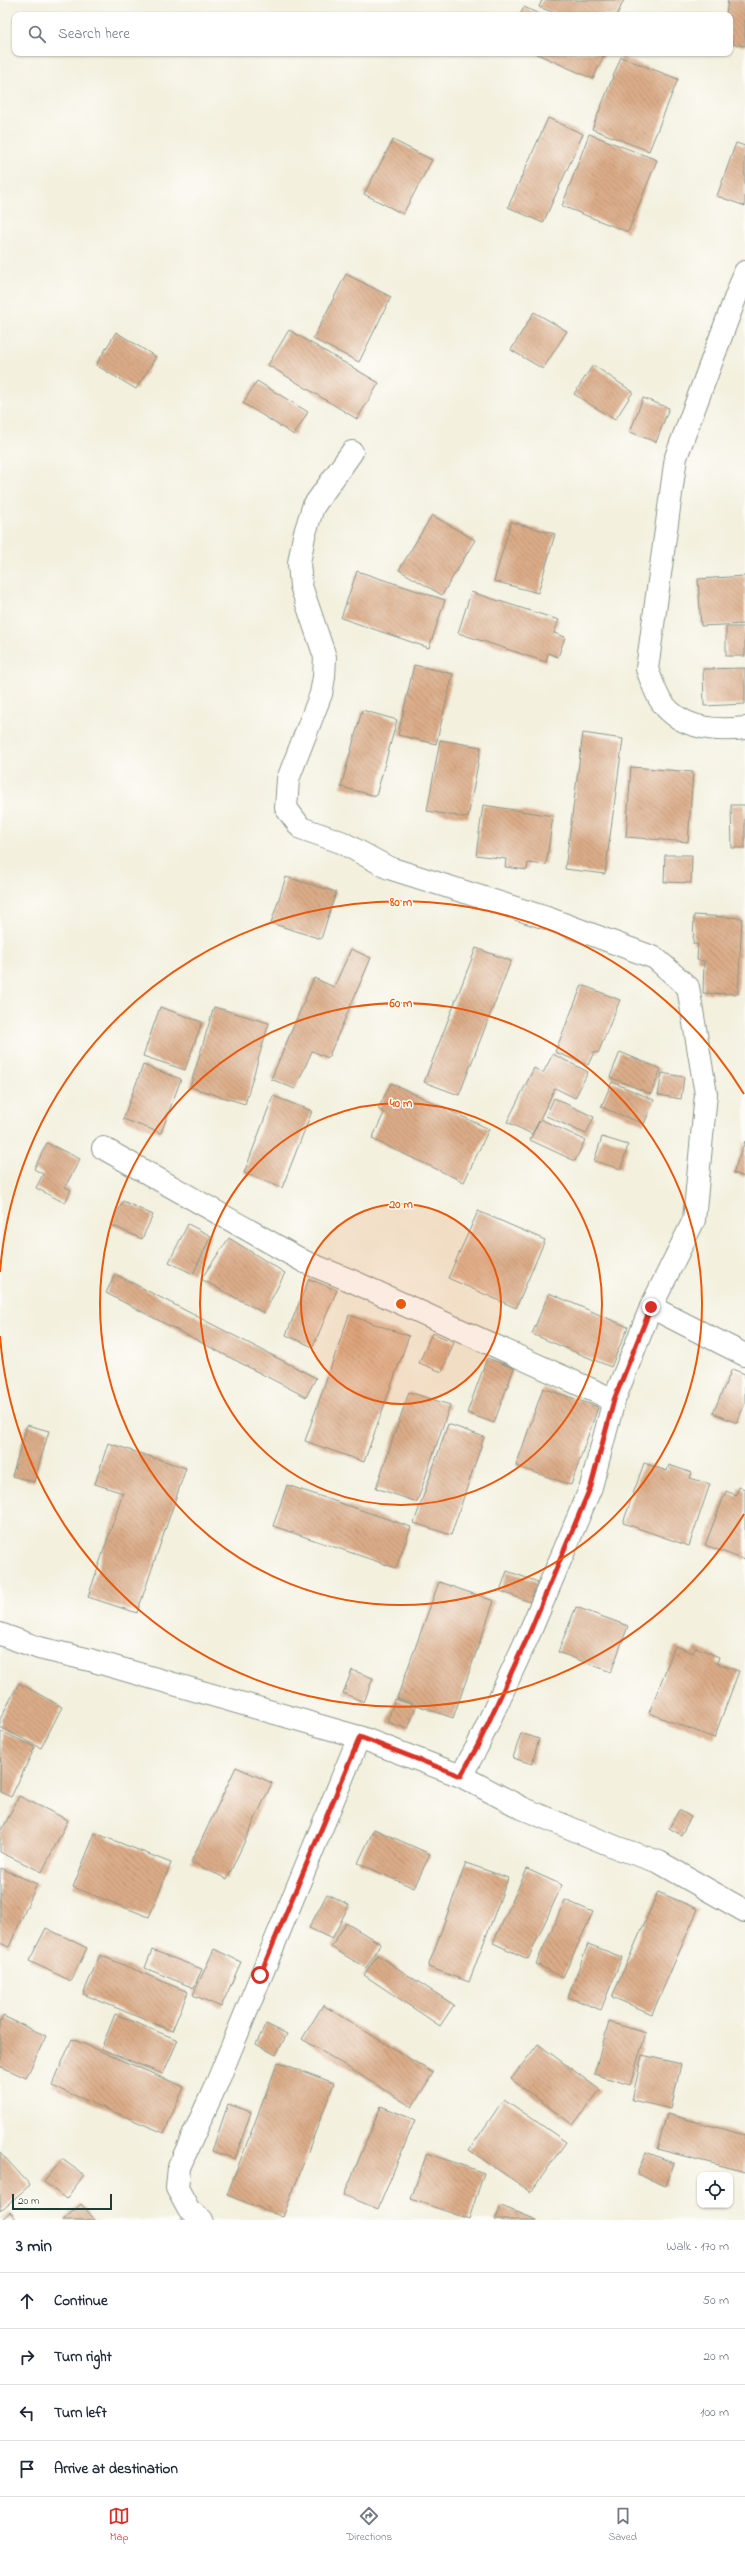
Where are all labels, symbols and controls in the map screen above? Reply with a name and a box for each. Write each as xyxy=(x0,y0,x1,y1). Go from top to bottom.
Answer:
search box xyxy=(12,12,733,56)
icon: search xyxy=(26,23,48,45)
text: Search here xyxy=(58,23,130,45)
text: 80 m xyxy=(389,894,413,912)
text: 60 m xyxy=(389,995,413,1013)
text: 40 m xyxy=(389,1095,413,1113)
text: 20 m xyxy=(388,1196,413,1214)
centre of rings xyxy=(394,1297,408,1311)
route end xyxy=(642,1298,660,1316)
route start xyxy=(251,1966,269,1984)
map controls xyxy=(697,2172,733,2208)
button: locate xyxy=(697,2172,733,2208)
scale bar xyxy=(12,2192,112,2211)
text: 20 m xyxy=(18,2193,40,2209)
text: 3 min xyxy=(16,2234,52,2259)
text: Walk · 170 m xyxy=(666,2237,729,2256)
icon: ahead xyxy=(16,2290,38,2312)
text: Continue xyxy=(54,2290,108,2312)
text: 50 m xyxy=(703,2291,729,2310)
icon: right xyxy=(16,2346,38,2368)
text: Turn right xyxy=(54,2346,112,2368)
text: 20 m xyxy=(704,2347,729,2366)
icon: left xyxy=(16,2402,38,2424)
text: Turn left xyxy=(54,2402,107,2424)
text: 100 m xyxy=(700,2403,729,2422)
icon: arrive xyxy=(16,2458,38,2480)
text: Arrive at destination xyxy=(54,2458,178,2480)
tab: Map xyxy=(108,2505,130,2545)
tab: Directions xyxy=(346,2505,392,2545)
tab: Saved xyxy=(608,2505,637,2545)

